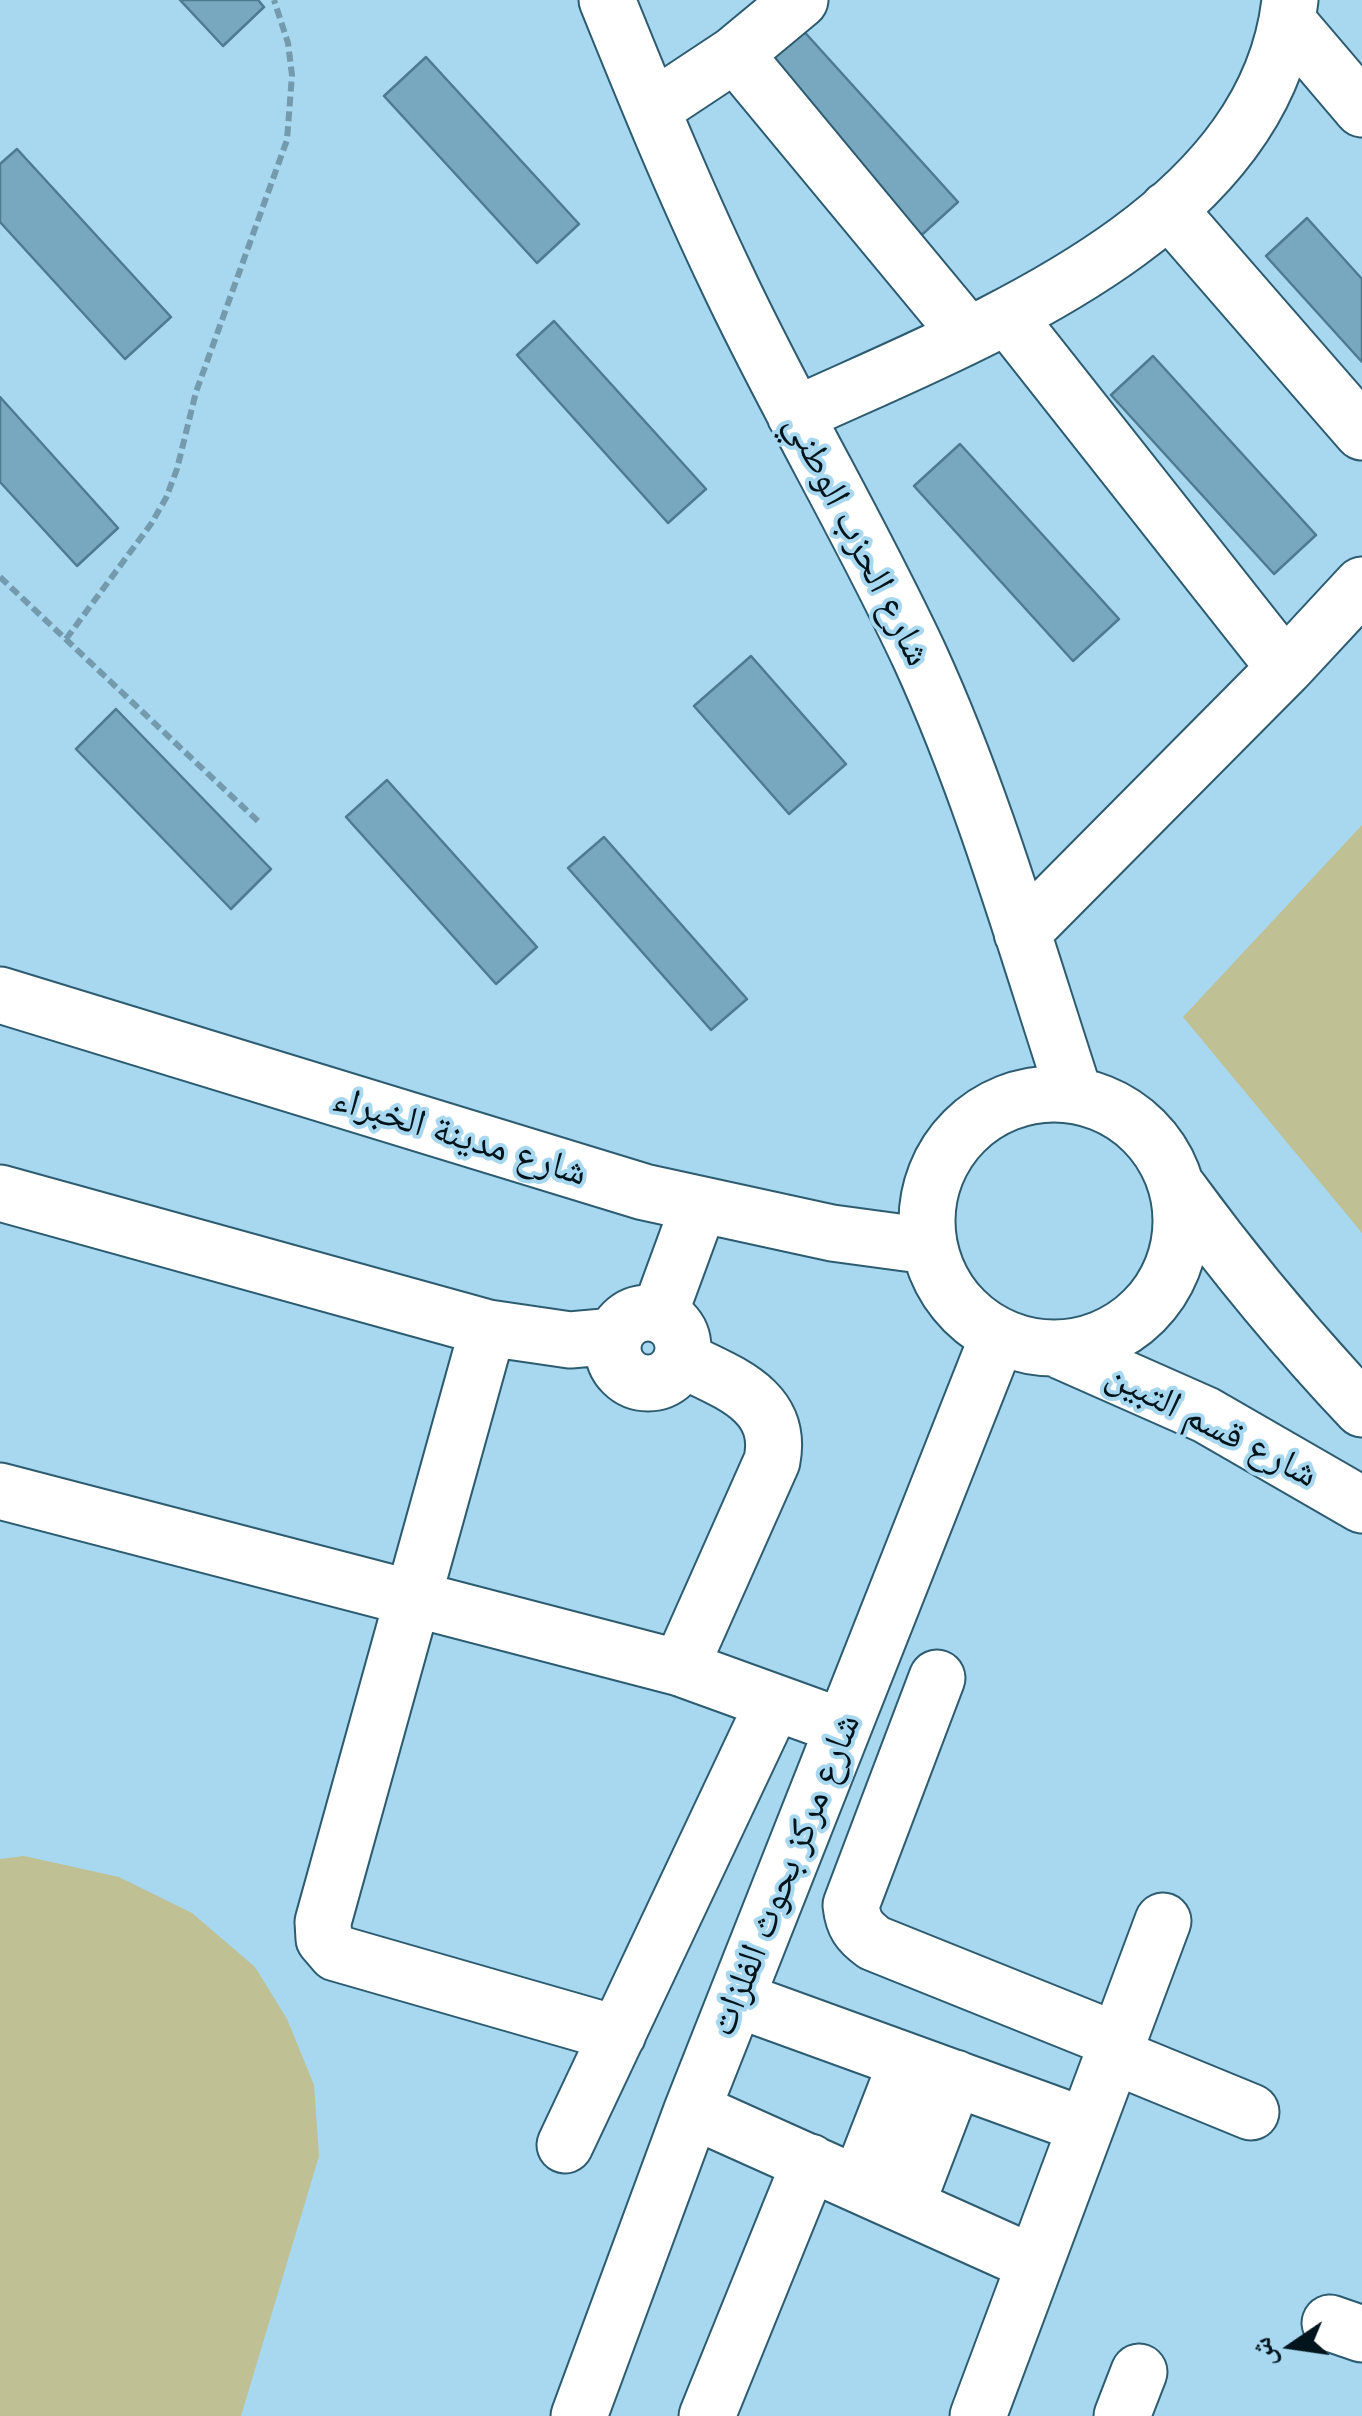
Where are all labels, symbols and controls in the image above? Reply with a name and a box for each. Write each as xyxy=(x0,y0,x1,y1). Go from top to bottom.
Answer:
street label: شارع الحزب الوطني xyxy=(775,407,941,673)
street label: شارع مدينة الخبراء xyxy=(327,1076,593,1196)
street label: شارع قسم التبين xyxy=(1099,1352,1325,1498)
street label: شارع مركز بحوث الفلزات xyxy=(700,1707,870,2043)
north arrow xyxy=(1242,2296,1342,2396)
text: ش xyxy=(1242,2334,1283,2371)

